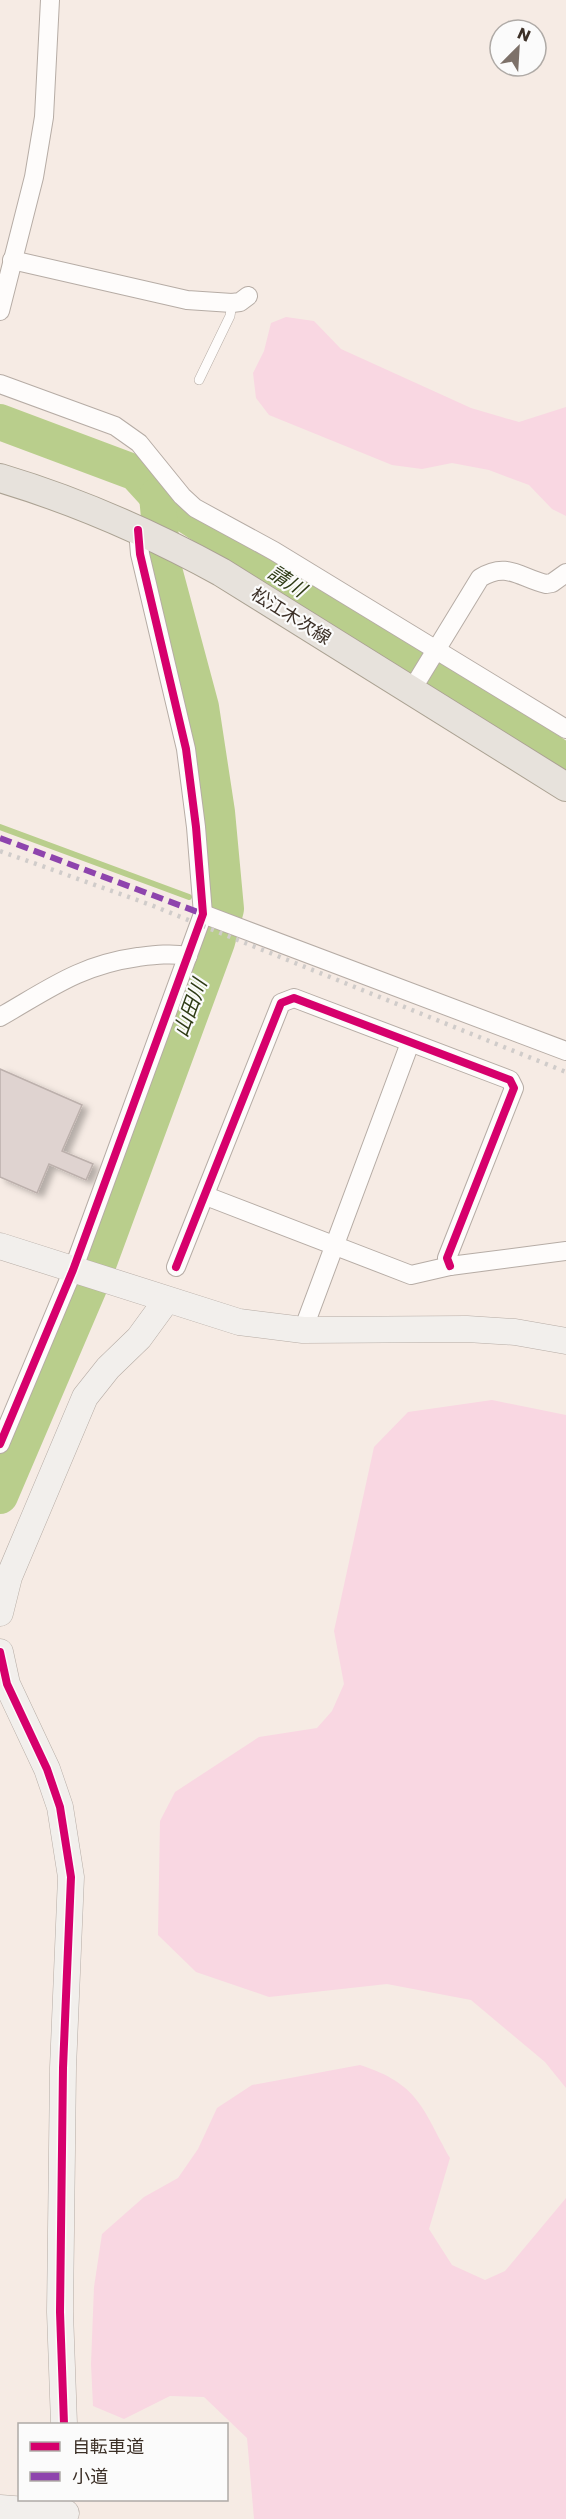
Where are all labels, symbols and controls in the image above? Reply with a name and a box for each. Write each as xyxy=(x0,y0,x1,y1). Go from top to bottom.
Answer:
north arrow xyxy=(488,18,548,78)
text: N xyxy=(514,22,534,48)
water label: 請川 xyxy=(263,558,313,605)
street label: 松江木次線 xyxy=(246,581,336,650)
water label: 山田川 xyxy=(167,973,214,1041)
legend xyxy=(18,2423,228,2501)
text: 自転車道 xyxy=(72,2434,144,2459)
text: 小道 xyxy=(72,2464,108,2489)

